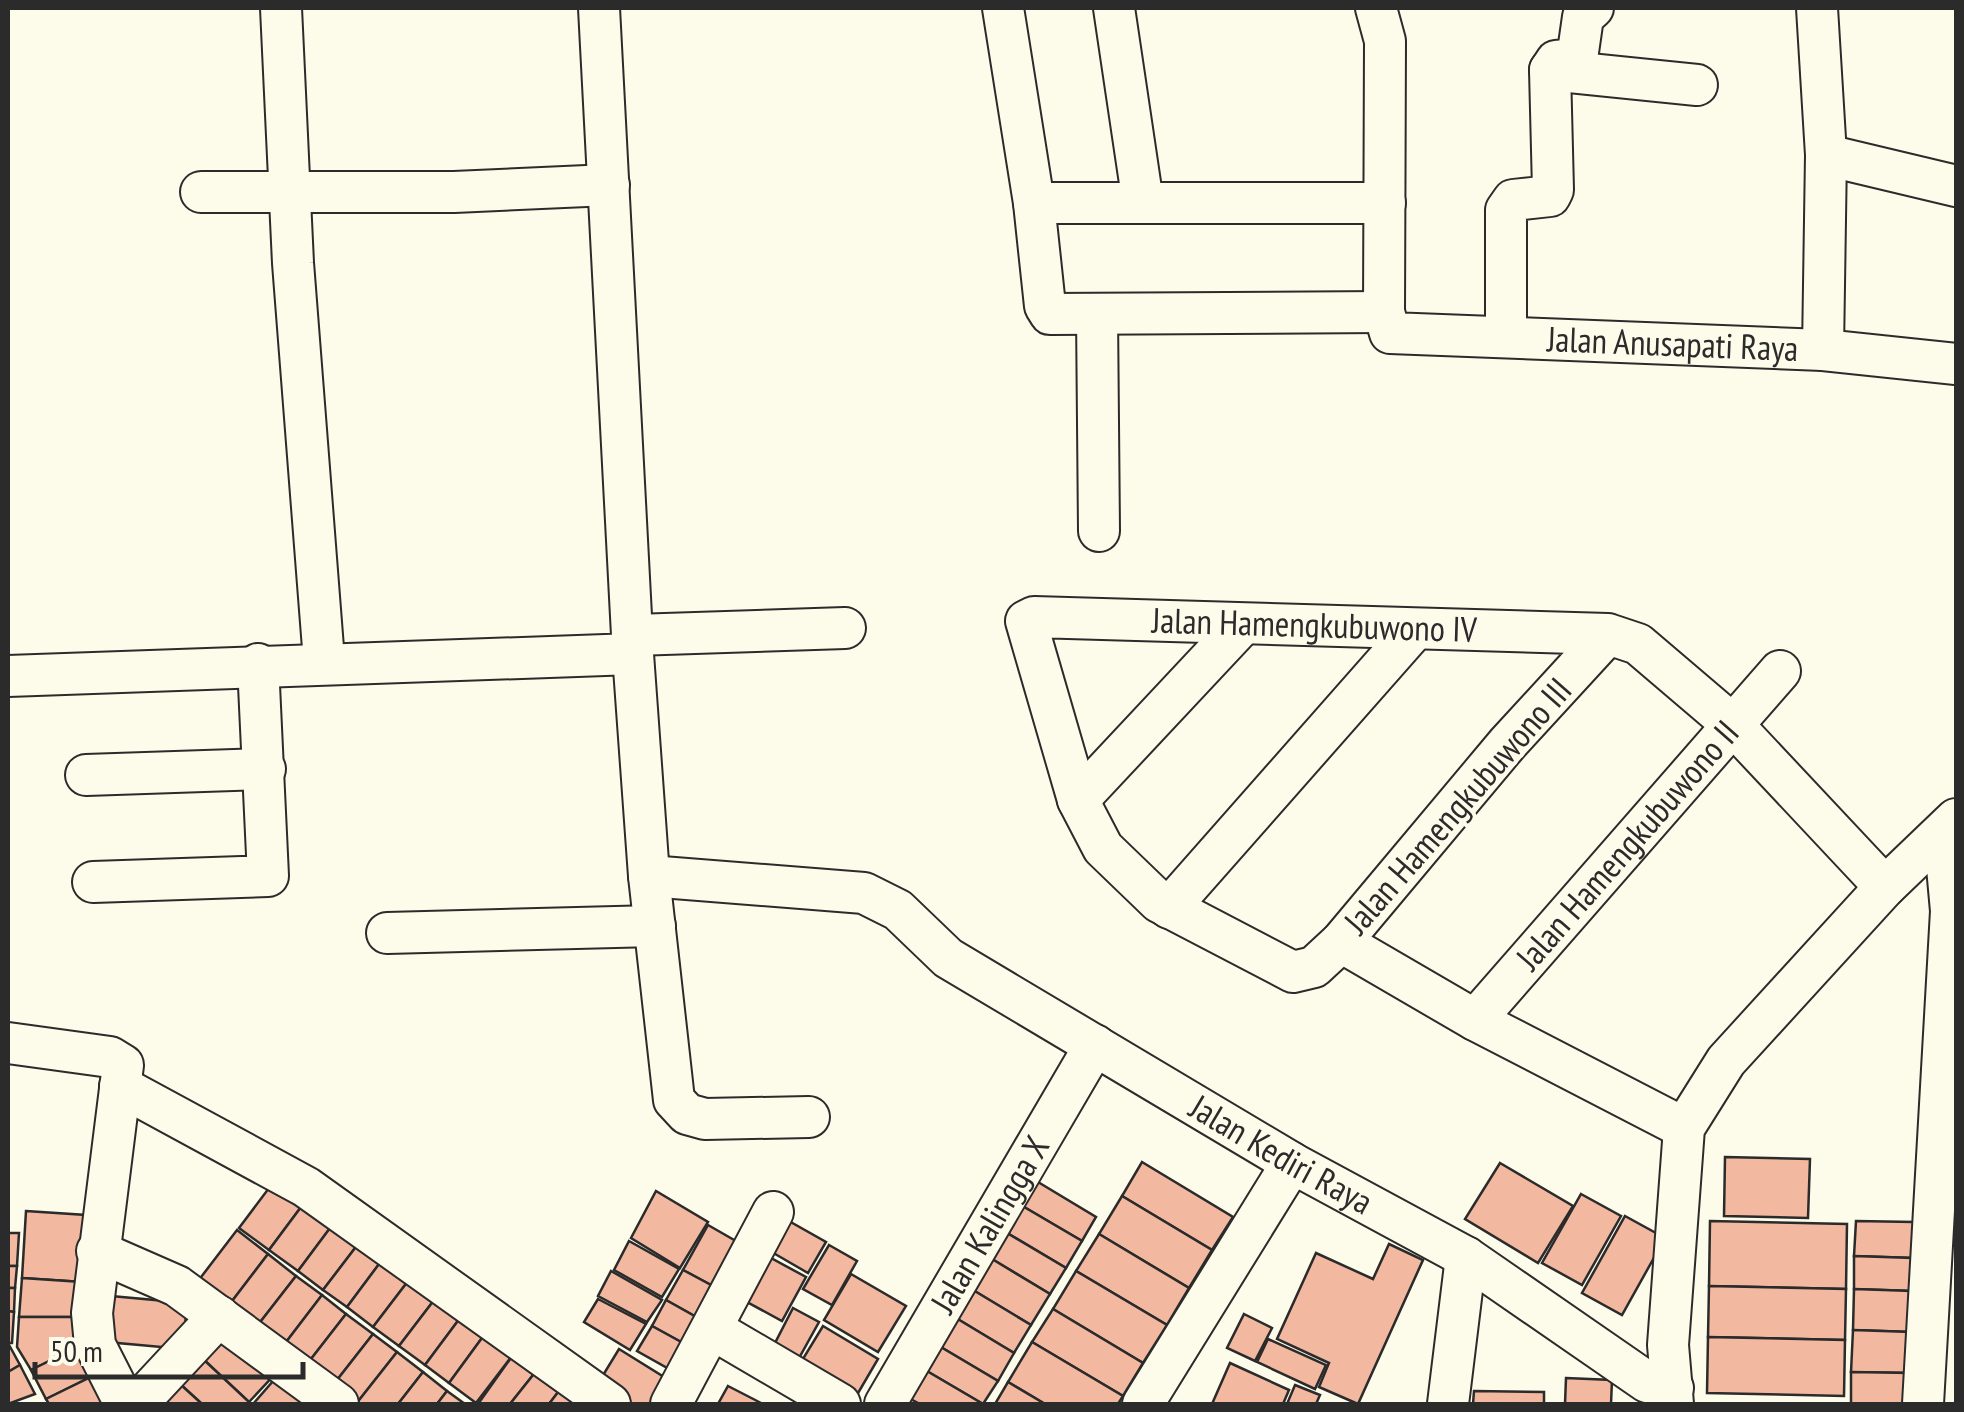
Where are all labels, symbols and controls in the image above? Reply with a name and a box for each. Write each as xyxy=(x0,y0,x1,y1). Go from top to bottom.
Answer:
street label: Jalan Anusapati Raya xyxy=(1545,315,1799,371)
street label: Jalan Hamengkubuwono IV xyxy=(1150,596,1478,652)
street label: Jalan Hamengkubuwono III xyxy=(1333,668,1581,944)
street label: Jalan Hamengkubuwono II xyxy=(1505,710,1748,980)
street label: Jalan Kediri Raya xyxy=(1181,1083,1381,1224)
street label: Jalan Kalingga X xyxy=(919,1127,1059,1322)
scale bar xyxy=(35,1317,302,1379)
text: 50 m xyxy=(50,1331,103,1370)

